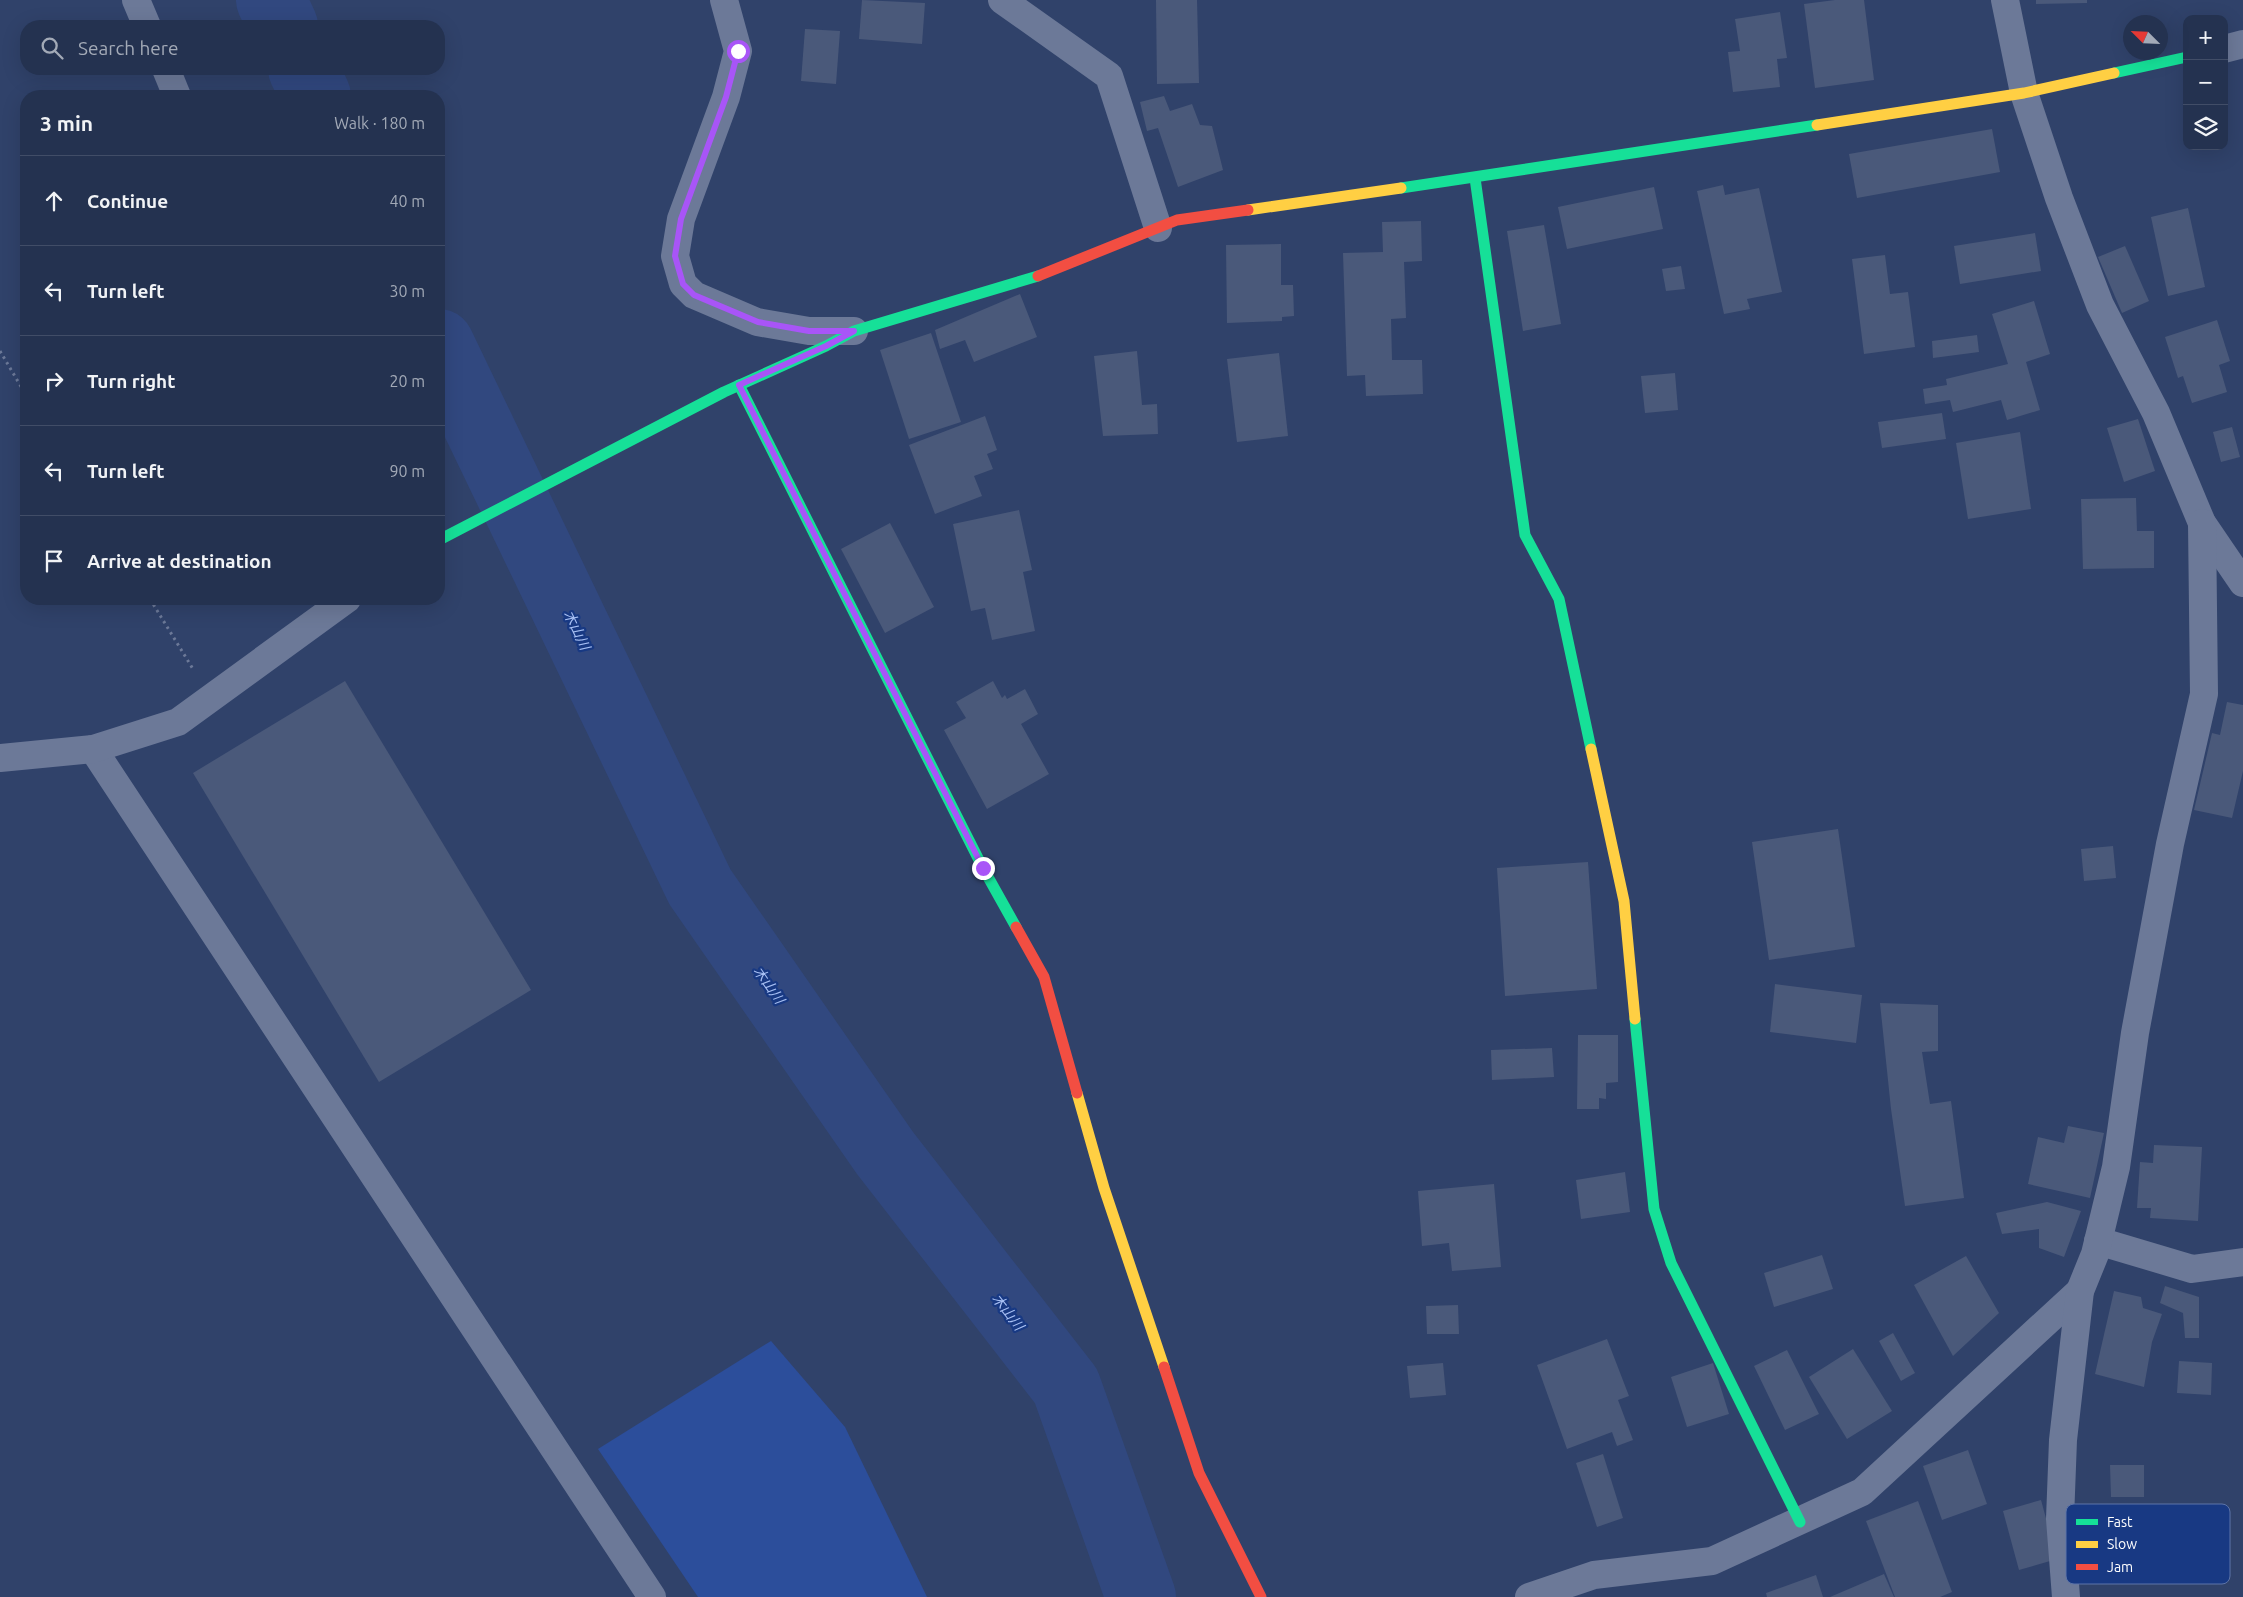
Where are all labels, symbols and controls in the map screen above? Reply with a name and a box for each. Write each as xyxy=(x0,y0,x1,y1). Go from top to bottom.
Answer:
north arrow xyxy=(2123,15,2168,60)
map controls xyxy=(2183,15,2228,150)
button: + xyxy=(2183,15,2228,60)
search box xyxy=(20,20,445,75)
icon: search xyxy=(38,34,66,62)
text: Search here xyxy=(78,37,178,59)
route start xyxy=(727,40,750,63)
button: − xyxy=(2183,60,2228,105)
button: layers xyxy=(2183,105,2228,150)
text: 3 min xyxy=(40,111,93,135)
text: Walk · 180 m xyxy=(334,114,425,132)
icon: ahead xyxy=(40,187,68,215)
text: Continue xyxy=(87,190,168,212)
text: 40 m xyxy=(389,192,425,210)
icon: left xyxy=(40,277,68,305)
text: Turn left xyxy=(87,280,165,302)
text: 30 m xyxy=(389,282,425,300)
icon: right xyxy=(40,367,68,395)
text: Turn right xyxy=(87,370,175,392)
text: 20 m xyxy=(389,372,425,390)
icon: left xyxy=(40,457,68,485)
text: Turn left xyxy=(87,460,165,482)
text: 90 m xyxy=(389,462,425,480)
icon: arrive xyxy=(40,547,68,575)
text: Arrive at destination xyxy=(87,550,272,572)
water label: 木山川 xyxy=(561,608,594,654)
route end xyxy=(972,857,995,880)
water label: 木山川 xyxy=(750,963,789,1008)
water label: 木山川 xyxy=(989,1291,1028,1335)
legend xyxy=(2066,1504,2230,1584)
text: Fast xyxy=(2107,1514,2133,1530)
text: Slow xyxy=(2107,1536,2137,1552)
text: Jam xyxy=(2107,1559,2133,1575)

